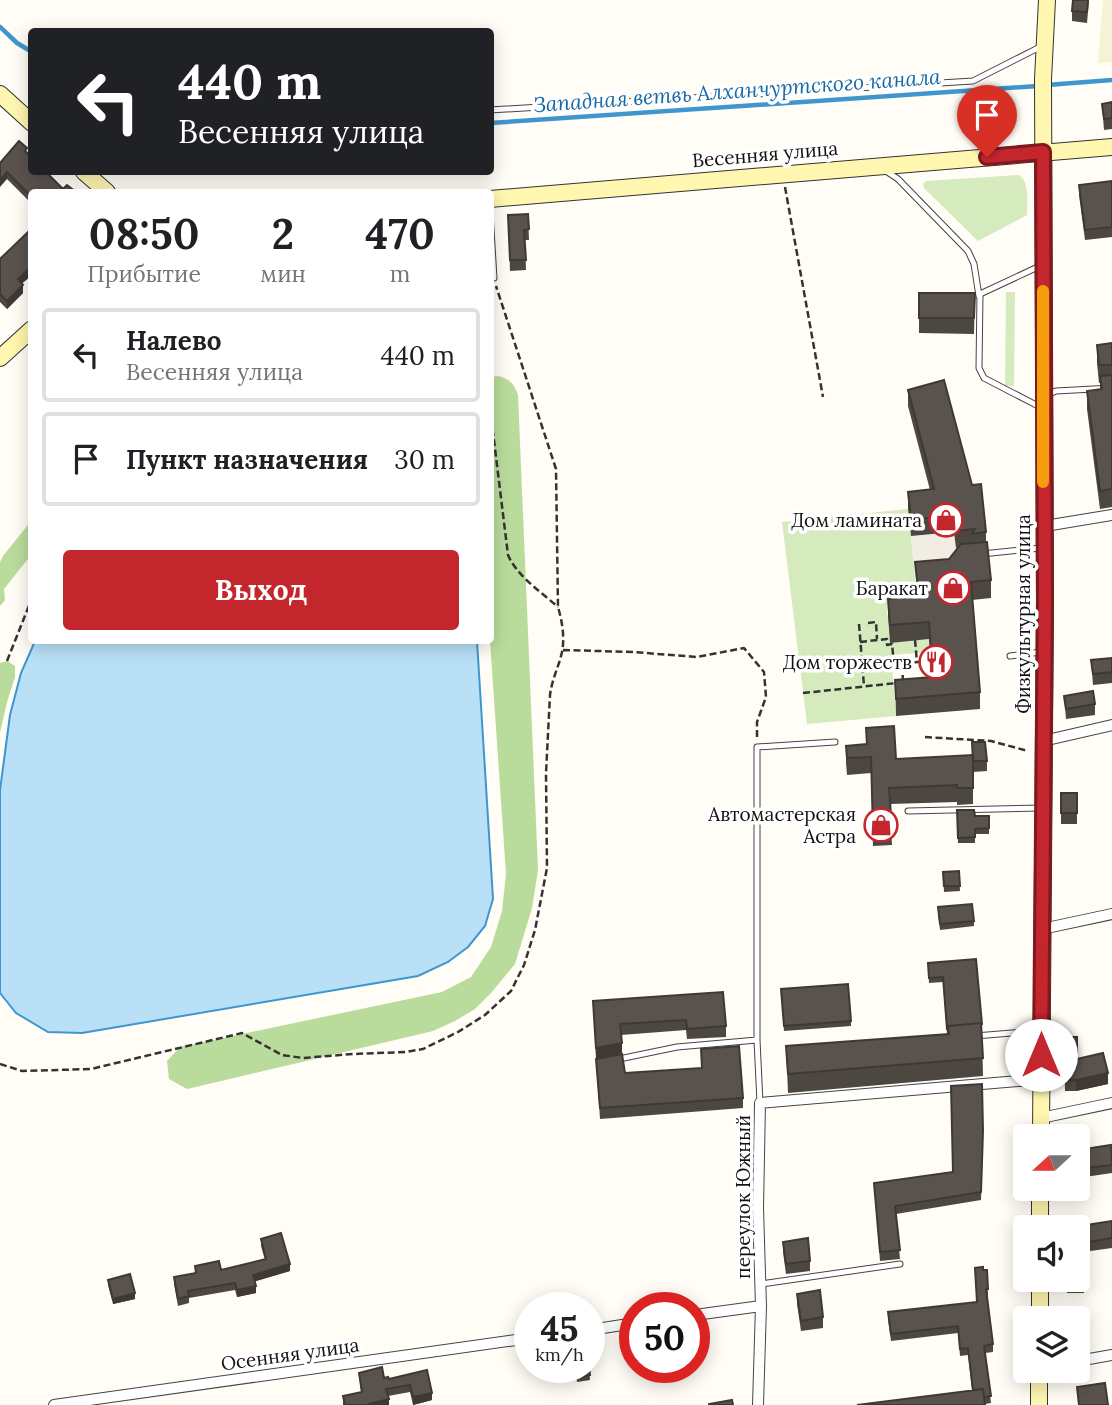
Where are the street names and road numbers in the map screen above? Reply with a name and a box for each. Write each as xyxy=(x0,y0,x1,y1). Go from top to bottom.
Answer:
street label: Весенняя улица xyxy=(691,136,839,172)
street label: Физкультурная улица xyxy=(1011,514,1035,714)
street label: переулок Южный xyxy=(731,1115,755,1279)
street label: Осенняя улица xyxy=(219,1332,361,1376)

